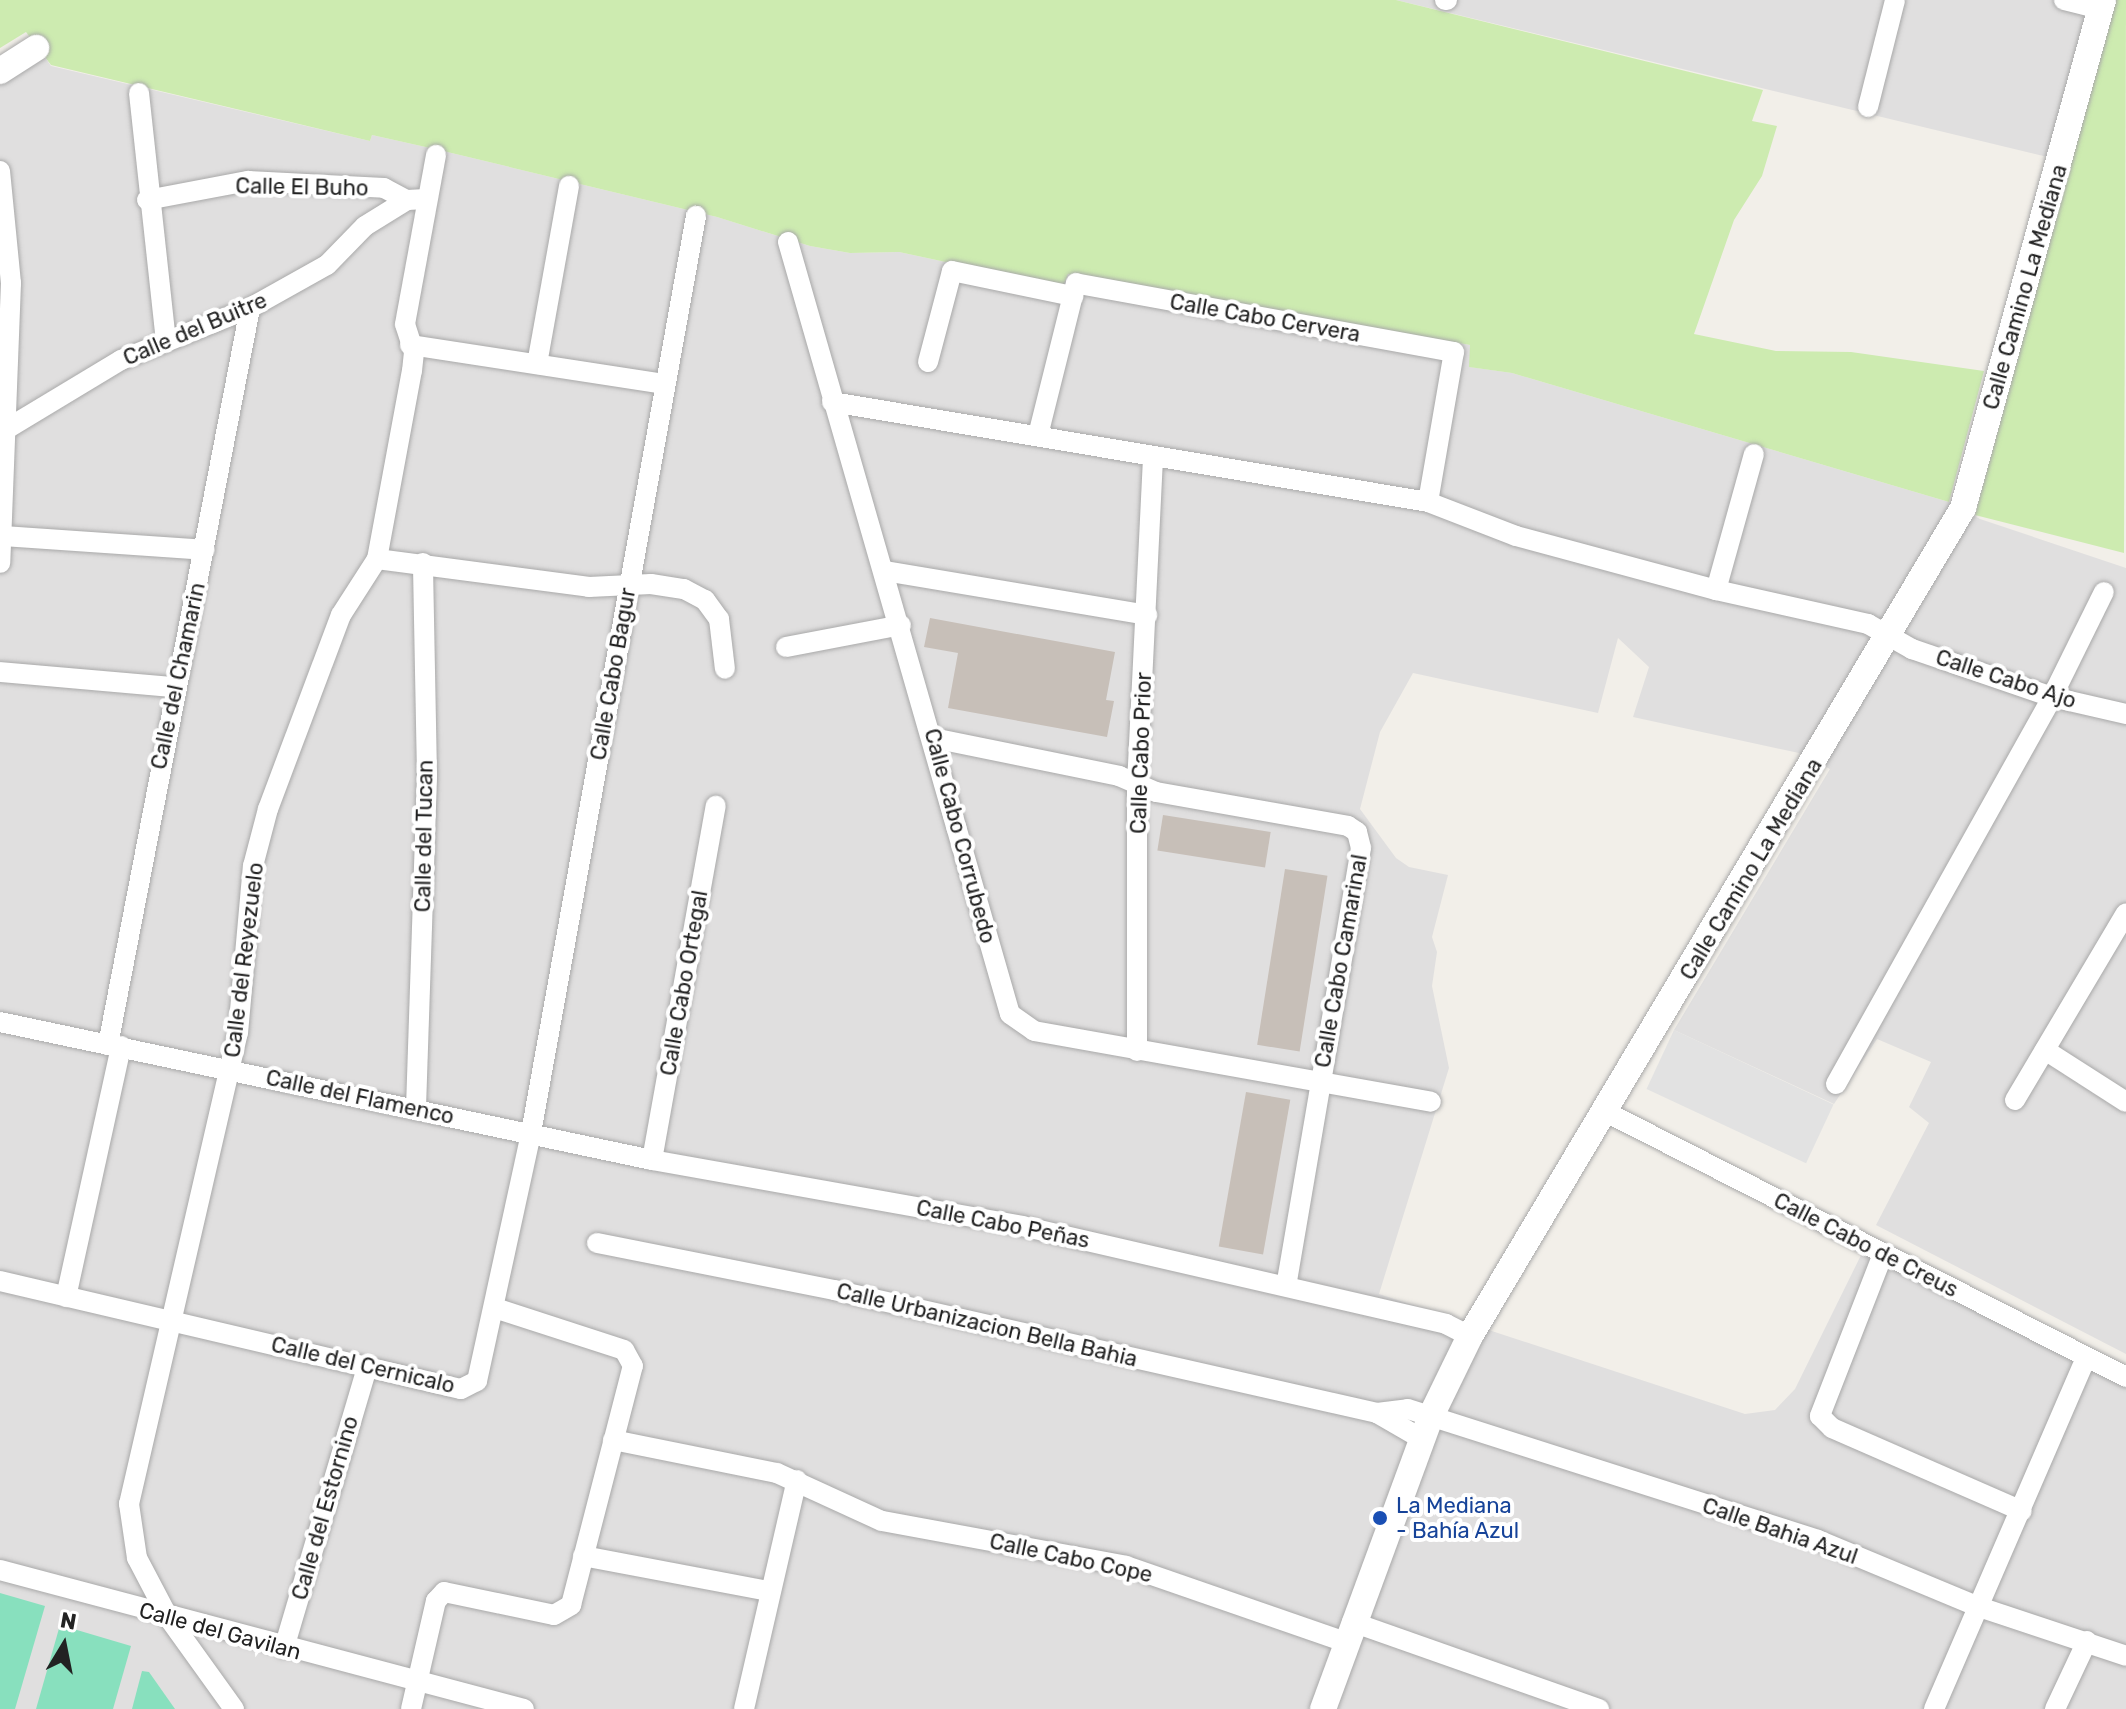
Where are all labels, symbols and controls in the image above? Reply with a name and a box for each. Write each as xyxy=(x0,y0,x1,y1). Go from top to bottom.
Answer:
street label: Calle Camino La Mediana xyxy=(1977,161,2073,413)
street label: Calle El Buho xyxy=(235,173,369,201)
street label: Calle del Buitre xyxy=(119,287,271,371)
street label: Calle Cabo Cervera xyxy=(1168,288,1362,348)
street label: Calle del Chamarin xyxy=(145,580,211,772)
street label: Calle Cabo Bagur xyxy=(585,586,641,762)
street label: Calle Cabo Ajo xyxy=(1932,644,2080,714)
street label: Calle Cabo Prior xyxy=(1125,672,1157,834)
street label: Calle Cabo Corrubedo xyxy=(919,726,1001,946)
street label: Calle Camino La Mediana xyxy=(1674,753,1828,985)
street label: Calle del Tucan xyxy=(409,759,439,913)
street label: Calle Cabo Camarinal xyxy=(1309,852,1373,1070)
street label: Calle del Reyezuelo xyxy=(219,861,269,1059)
street label: Calle Cabo Ortegal xyxy=(655,888,713,1078)
street label: Calle del Flamenco xyxy=(264,1064,456,1130)
street label: Calle Cabo de Creus xyxy=(1769,1187,1963,1303)
street label: Calle Cabo Peñas xyxy=(914,1194,1092,1254)
street label: Calle Urbanizacion Bella Bahia xyxy=(834,1277,1140,1373)
street label: Calle del Cernicalo xyxy=(269,1331,457,1399)
street label: Calle del Estornino xyxy=(286,1413,364,1603)
place label: La Mediana - Bahía Azul xyxy=(1396,1492,1520,1544)
street label: Calle Bahia Azul xyxy=(1699,1492,1861,1570)
marker: La Mediana - Bahía Azul xyxy=(1371,1509,1389,1527)
street label: Calle Cabo Cope xyxy=(987,1528,1155,1588)
street label: Calle del Gavilan xyxy=(136,1597,304,1665)
north arrow xyxy=(24,1605,104,1685)
text: N xyxy=(58,1606,78,1636)

